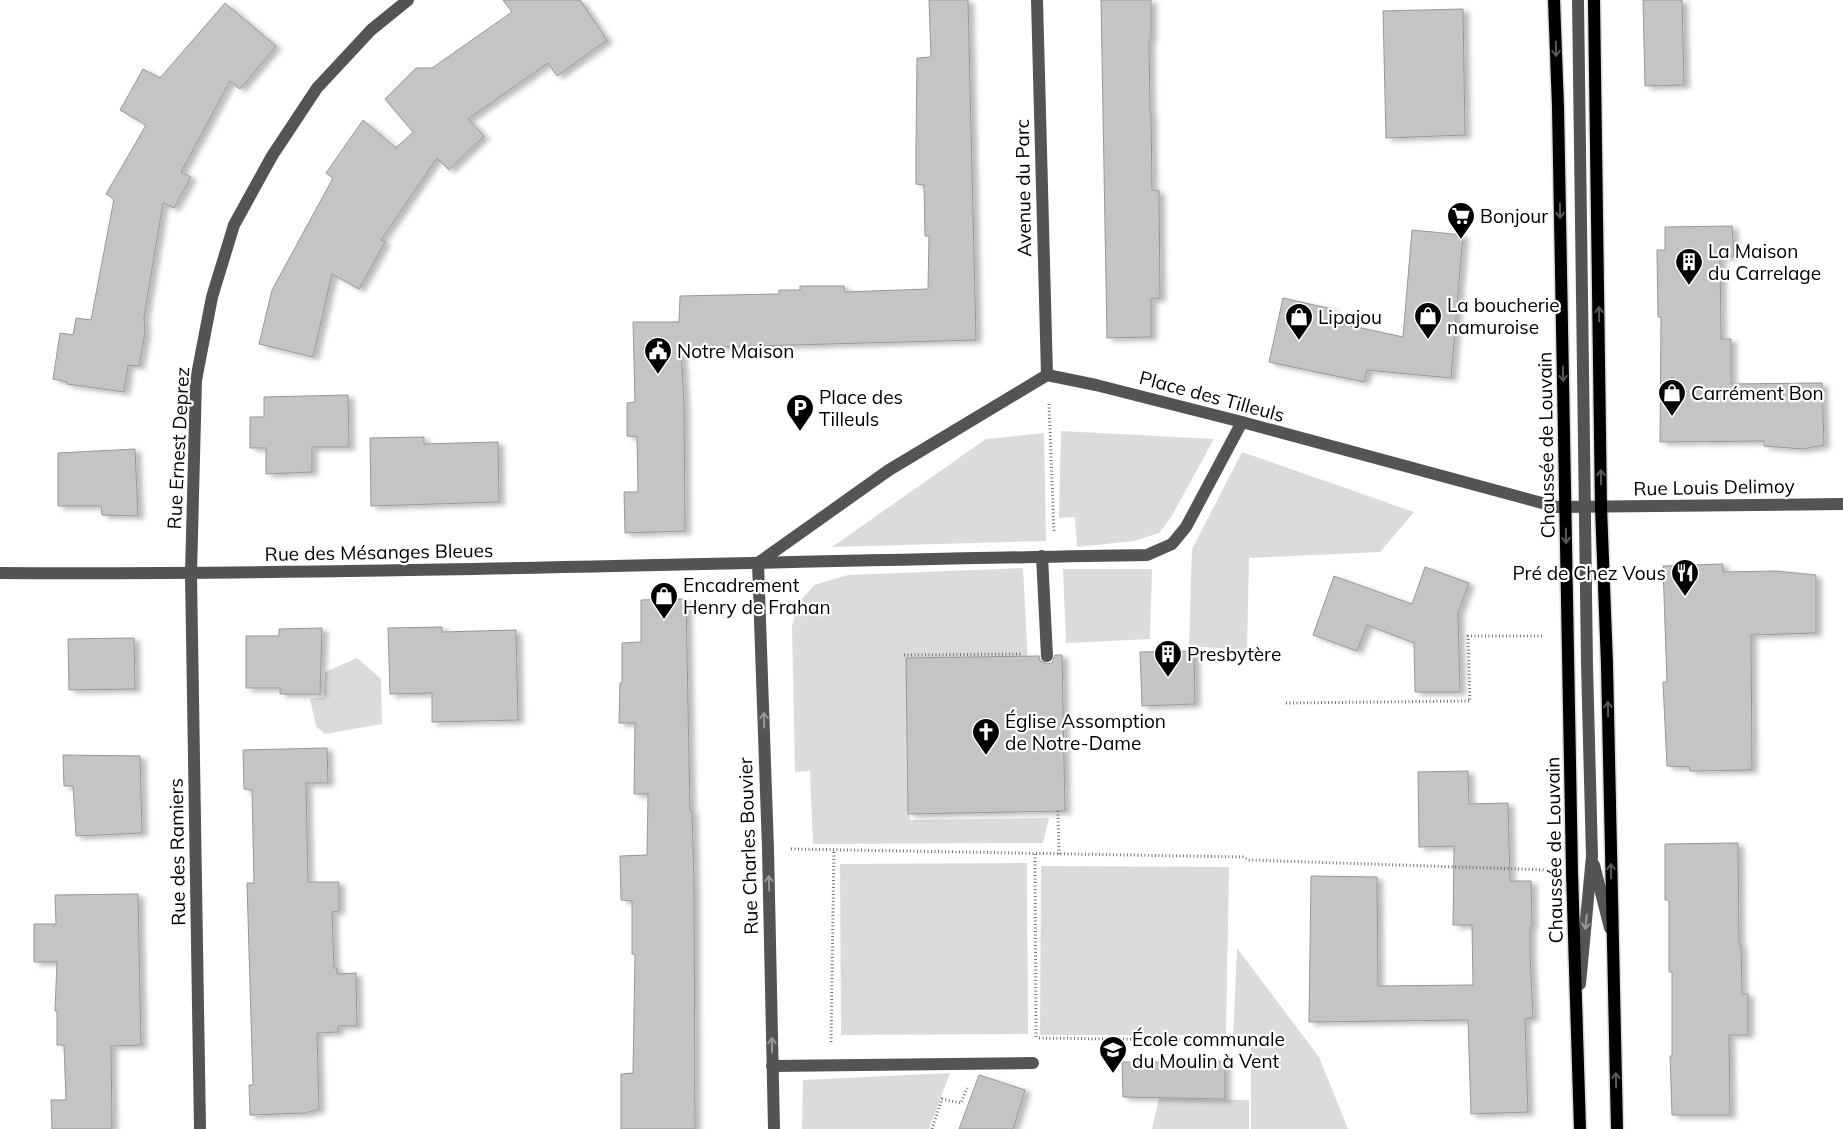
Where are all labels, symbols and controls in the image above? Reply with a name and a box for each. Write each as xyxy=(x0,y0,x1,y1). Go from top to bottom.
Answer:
one-way arrow xyxy=(1551,40,1560,56)
street label: Avenue du Parc xyxy=(1010,119,1036,257)
supermarket icon: Bonjour xyxy=(1446,201,1476,240)
one-way arrow xyxy=(1555,202,1565,219)
place label: Bonjour xyxy=(1480,204,1548,228)
place label: La Maison du Carrelage xyxy=(1708,239,1821,285)
building icon: La Maison du Carrelage xyxy=(1674,247,1704,286)
place label: La boucherie namuroise xyxy=(1447,293,1560,339)
shop icon: La boucherie namuroise xyxy=(1413,301,1443,340)
shop icon: Lipajou xyxy=(1284,302,1314,341)
place label: Lipajou xyxy=(1318,305,1382,329)
one-way arrow xyxy=(1594,306,1603,322)
public building icon: Notre Maison xyxy=(643,336,673,375)
place label: Notre Maison xyxy=(677,339,794,363)
street label: Chaussée de Louvain xyxy=(1532,351,1560,539)
street label: Place des Tilleuls xyxy=(1137,365,1287,427)
one-way arrow xyxy=(1558,365,1568,381)
street label: Rue Ernest Deprez xyxy=(162,366,194,530)
shop icon: Carrément Bon xyxy=(1657,378,1687,417)
place label: Carrément Bon xyxy=(1691,381,1824,405)
place label: Place des Tilleuls xyxy=(819,385,903,431)
parking icon: Place des Tilleuls xyxy=(785,393,815,432)
one-way arrow xyxy=(1596,469,1606,485)
street label: Rue Louis Delimoy xyxy=(1633,474,1795,500)
one-way arrow xyxy=(1561,528,1571,544)
street label: Rue des Mésanges Bleues xyxy=(264,538,494,566)
restaurant icon: Pré de Chez Vous xyxy=(1670,558,1700,597)
place label: Pré de Chez Vous xyxy=(1512,561,1666,585)
place label: Encadrement Henry de Frahan xyxy=(683,573,831,619)
shop icon: Encadrement Henry de Frahan xyxy=(649,581,679,620)
building icon: Presbytère xyxy=(1153,639,1183,678)
place label: Presbytère xyxy=(1187,642,1281,666)
one-way arrow xyxy=(1603,701,1612,717)
place label: Église Assomption de Notre-Dame xyxy=(1005,709,1166,755)
one-way arrow xyxy=(759,713,768,729)
church icon: Église Assomption de Notre-Dame xyxy=(971,717,1001,756)
street label: Chaussée de Louvain xyxy=(1540,756,1568,944)
street label: Rue Charles Bouvier xyxy=(733,757,763,935)
street label: Rue des Ramiers xyxy=(164,778,190,926)
one-way arrow xyxy=(1606,864,1616,880)
one-way arrow xyxy=(764,875,773,891)
one-way arrow xyxy=(1581,914,1590,930)
place label: École communale du Moulin à Vent xyxy=(1132,1027,1285,1073)
school or university icon: École communale du Moulin à Vent xyxy=(1098,1035,1128,1074)
one-way arrow xyxy=(767,1038,777,1054)
one-way arrow xyxy=(1611,1073,1621,1089)

